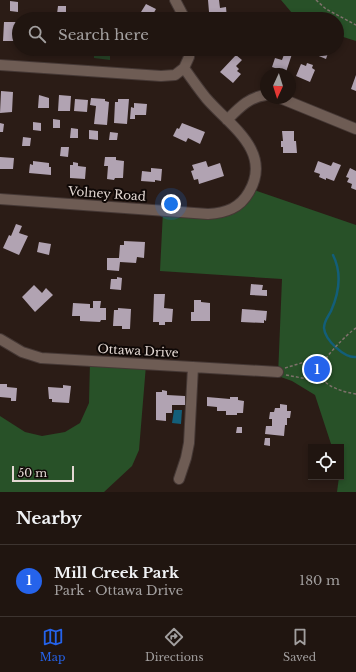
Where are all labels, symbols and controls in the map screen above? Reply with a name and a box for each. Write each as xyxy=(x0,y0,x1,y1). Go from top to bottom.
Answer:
search box xyxy=(12,12,344,56)
icon: search xyxy=(26,23,48,45)
text: Search here xyxy=(58,25,149,44)
north arrow xyxy=(260,68,296,104)
street label: Volney Road xyxy=(67,183,146,204)
your location xyxy=(161,194,181,214)
street label: Ottawa Drive xyxy=(97,341,179,360)
pin: 1 xyxy=(304,354,330,384)
map controls xyxy=(308,444,344,480)
button: locate xyxy=(308,444,344,480)
scale bar xyxy=(12,464,74,483)
text: 50 m xyxy=(18,466,47,480)
text: Nearby xyxy=(16,508,82,529)
text: Mill Creek Park xyxy=(54,563,179,582)
text: 1 xyxy=(26,572,32,589)
text: 180 m xyxy=(299,572,340,589)
text: Park · Ottawa Drive xyxy=(54,582,183,599)
tab: Map xyxy=(40,626,65,664)
tab: Directions xyxy=(145,626,203,664)
tab: Saved xyxy=(283,626,316,664)

